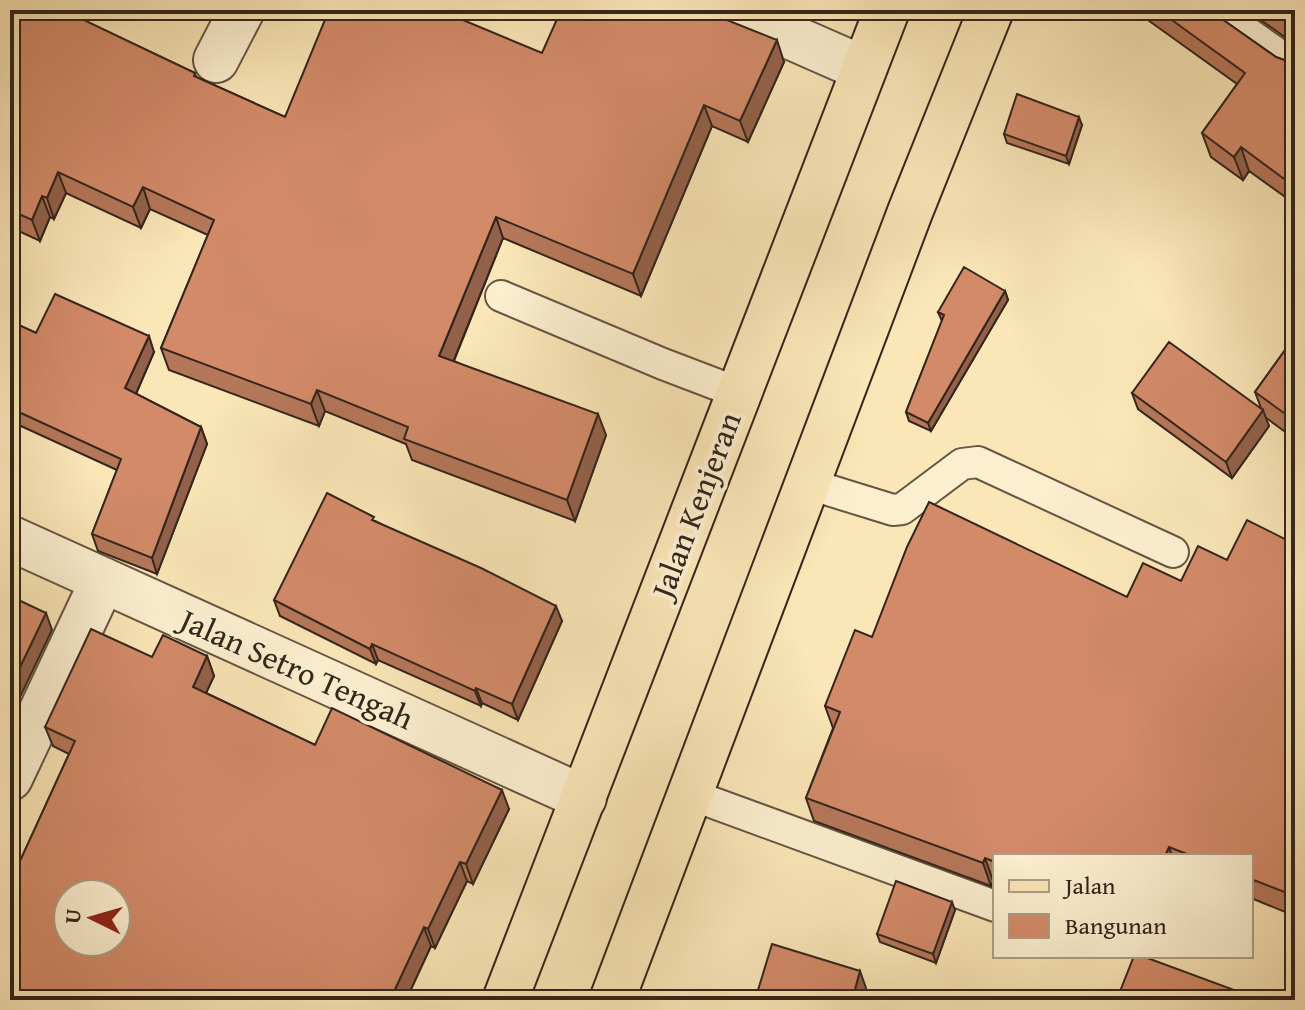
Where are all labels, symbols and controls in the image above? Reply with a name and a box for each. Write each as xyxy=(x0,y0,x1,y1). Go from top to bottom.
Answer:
street label: Jalan Kenjeran xyxy=(637,405,753,608)
street label: Jalan Setro Tengah xyxy=(169,594,421,741)
legend xyxy=(993,854,1253,958)
text: Jalan xyxy=(1062,868,1116,903)
north arrow xyxy=(52,878,132,958)
text: U xyxy=(55,907,89,925)
text: Bangunan xyxy=(1065,908,1167,943)

